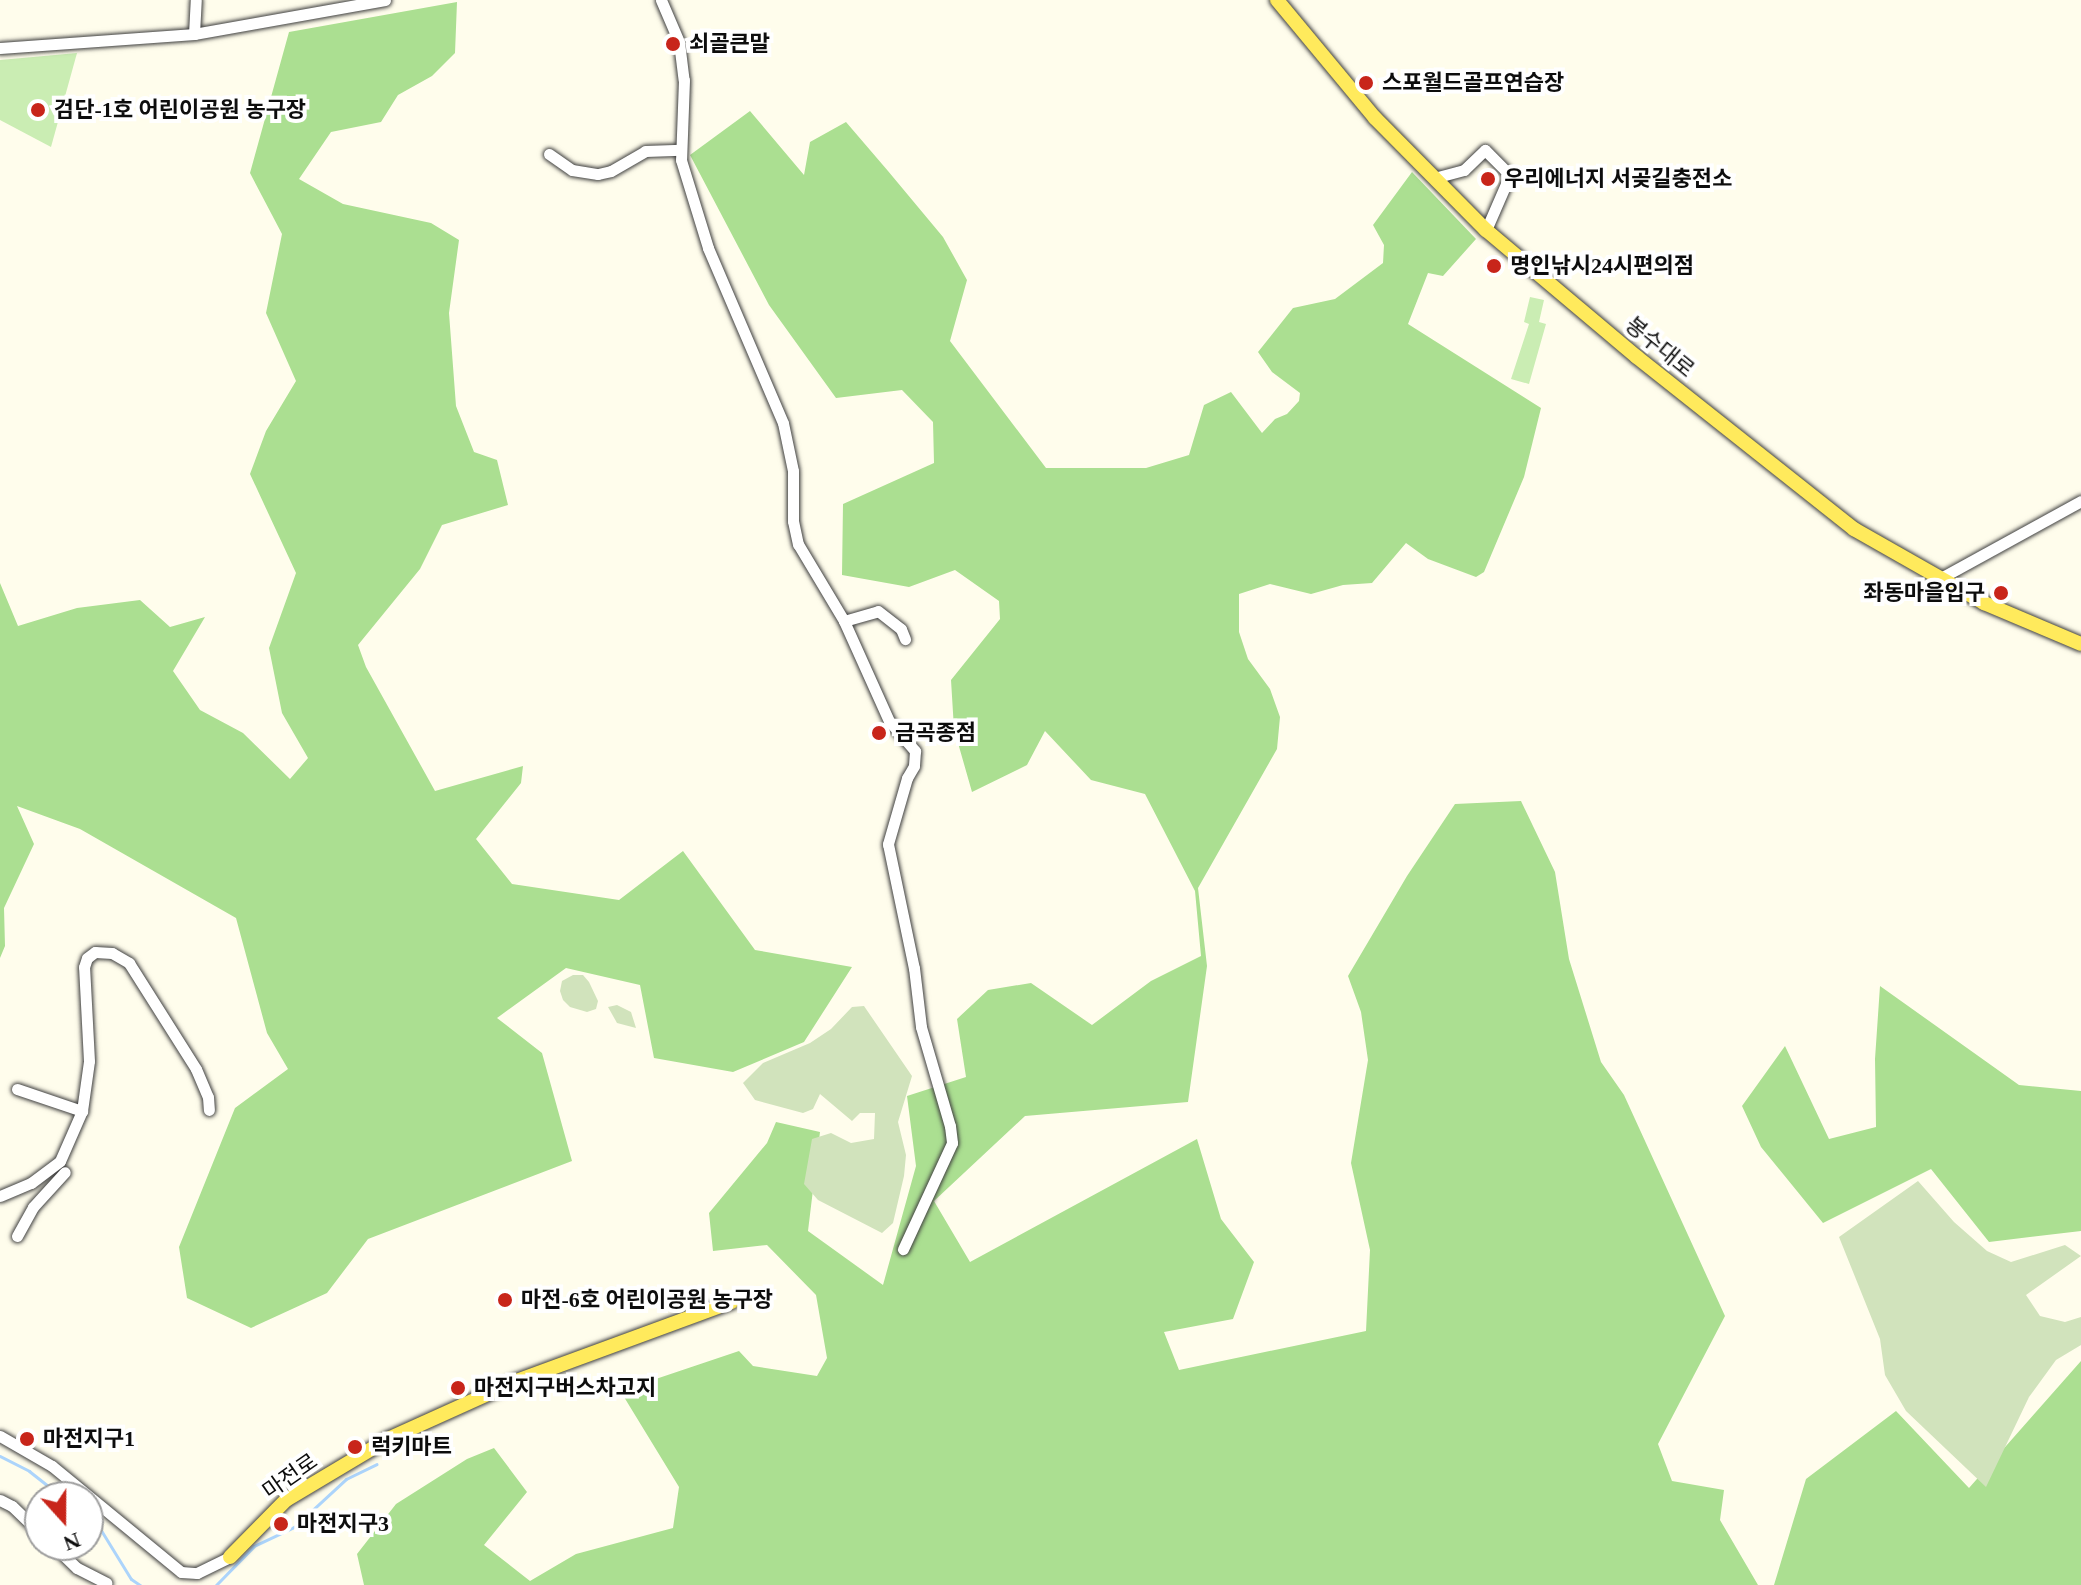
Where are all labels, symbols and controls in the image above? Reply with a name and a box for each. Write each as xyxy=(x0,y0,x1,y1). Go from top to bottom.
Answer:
place label: 쇠골큰말 xyxy=(689,31,770,57)
marker: 쇠골큰말 xyxy=(664,35,682,53)
place label: 스포월드골프연습장 xyxy=(1382,70,1564,96)
marker: 스포월드골프연습장 xyxy=(1357,74,1375,92)
place label: 검단-1호 어린이공원 농구장 xyxy=(54,97,306,123)
marker: 검단-1호 어린이공원 농구장 xyxy=(29,101,47,119)
place label: 우리에너지 서곶길충전소 xyxy=(1504,166,1732,192)
marker: 우리에너지 서곶길충전소 xyxy=(1479,170,1497,188)
place label: 명인낚시24시편의점 xyxy=(1510,253,1694,279)
marker: 명인낚시24시편의점 xyxy=(1485,257,1503,275)
street label: 봉수대로 xyxy=(1620,311,1700,383)
place label: 좌동마을입구 xyxy=(1864,580,1985,606)
marker: 좌동마을입구 xyxy=(1992,584,2010,602)
place label: 금곡종점 xyxy=(895,720,976,746)
marker: 금곡종점 xyxy=(870,724,888,742)
place label: 마전-6호 어린이공원 농구장 xyxy=(521,1287,773,1313)
marker: 마전-6호 어린이공원 농구장 xyxy=(496,1291,514,1309)
place label: 마전지구버스차고지 xyxy=(474,1375,656,1401)
marker: 마전지구버스차고지 xyxy=(449,1379,467,1397)
place label: 마전지구1 xyxy=(43,1426,135,1452)
marker: 마전지구1 xyxy=(18,1430,36,1448)
place label: 럭키마트 xyxy=(371,1434,452,1460)
marker: 럭키마트 xyxy=(346,1438,364,1456)
street label: 마전로 xyxy=(258,1448,322,1504)
north arrow xyxy=(24,1481,104,1561)
place label: 마전지구3 xyxy=(297,1511,389,1537)
marker: 마전지구3 xyxy=(272,1515,290,1533)
text: N xyxy=(60,1527,84,1557)

